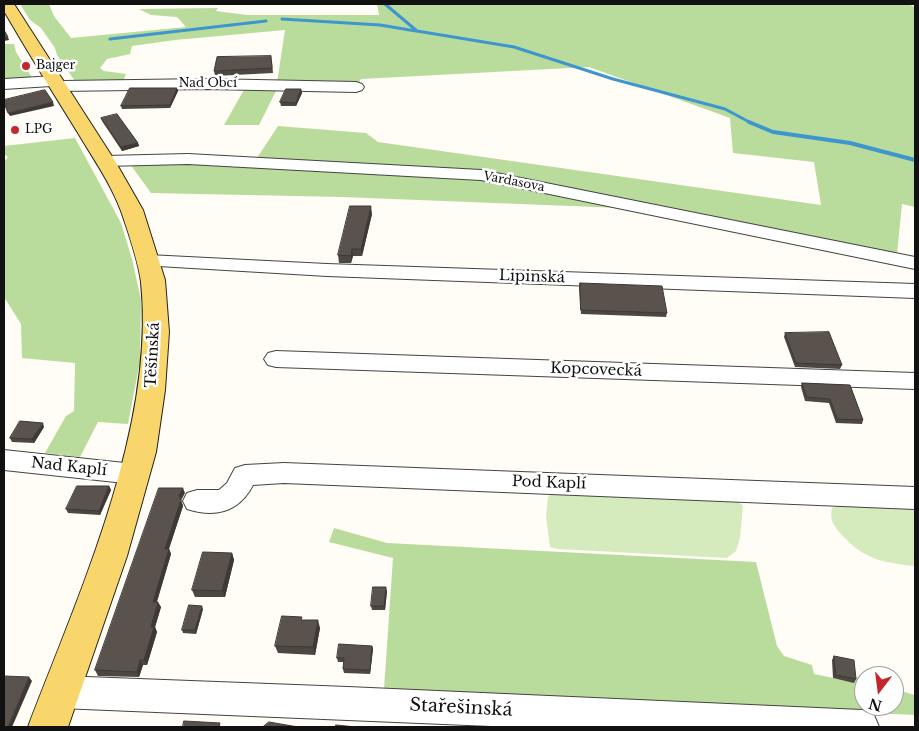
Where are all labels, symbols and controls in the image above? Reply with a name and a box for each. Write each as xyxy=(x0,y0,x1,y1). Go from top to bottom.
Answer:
place label: Bajger xyxy=(36,59,75,73)
marker: Bajger xyxy=(20,60,32,72)
street label: Nad Obcí xyxy=(179,77,237,91)
place label: LPG xyxy=(25,123,52,137)
marker: LPG xyxy=(9,124,21,136)
street label: Vardasova xyxy=(482,169,546,195)
street label: Lipinská xyxy=(499,267,565,287)
street label: Těšínská xyxy=(142,322,164,388)
street label: Kopcovecká xyxy=(550,359,642,381)
street label: Nad Kaplí xyxy=(30,454,108,480)
street label: Pod Kaplí xyxy=(512,473,586,493)
north arrow xyxy=(854,666,904,716)
text: N xyxy=(867,694,884,715)
street label: Stařešinská xyxy=(409,695,513,721)

